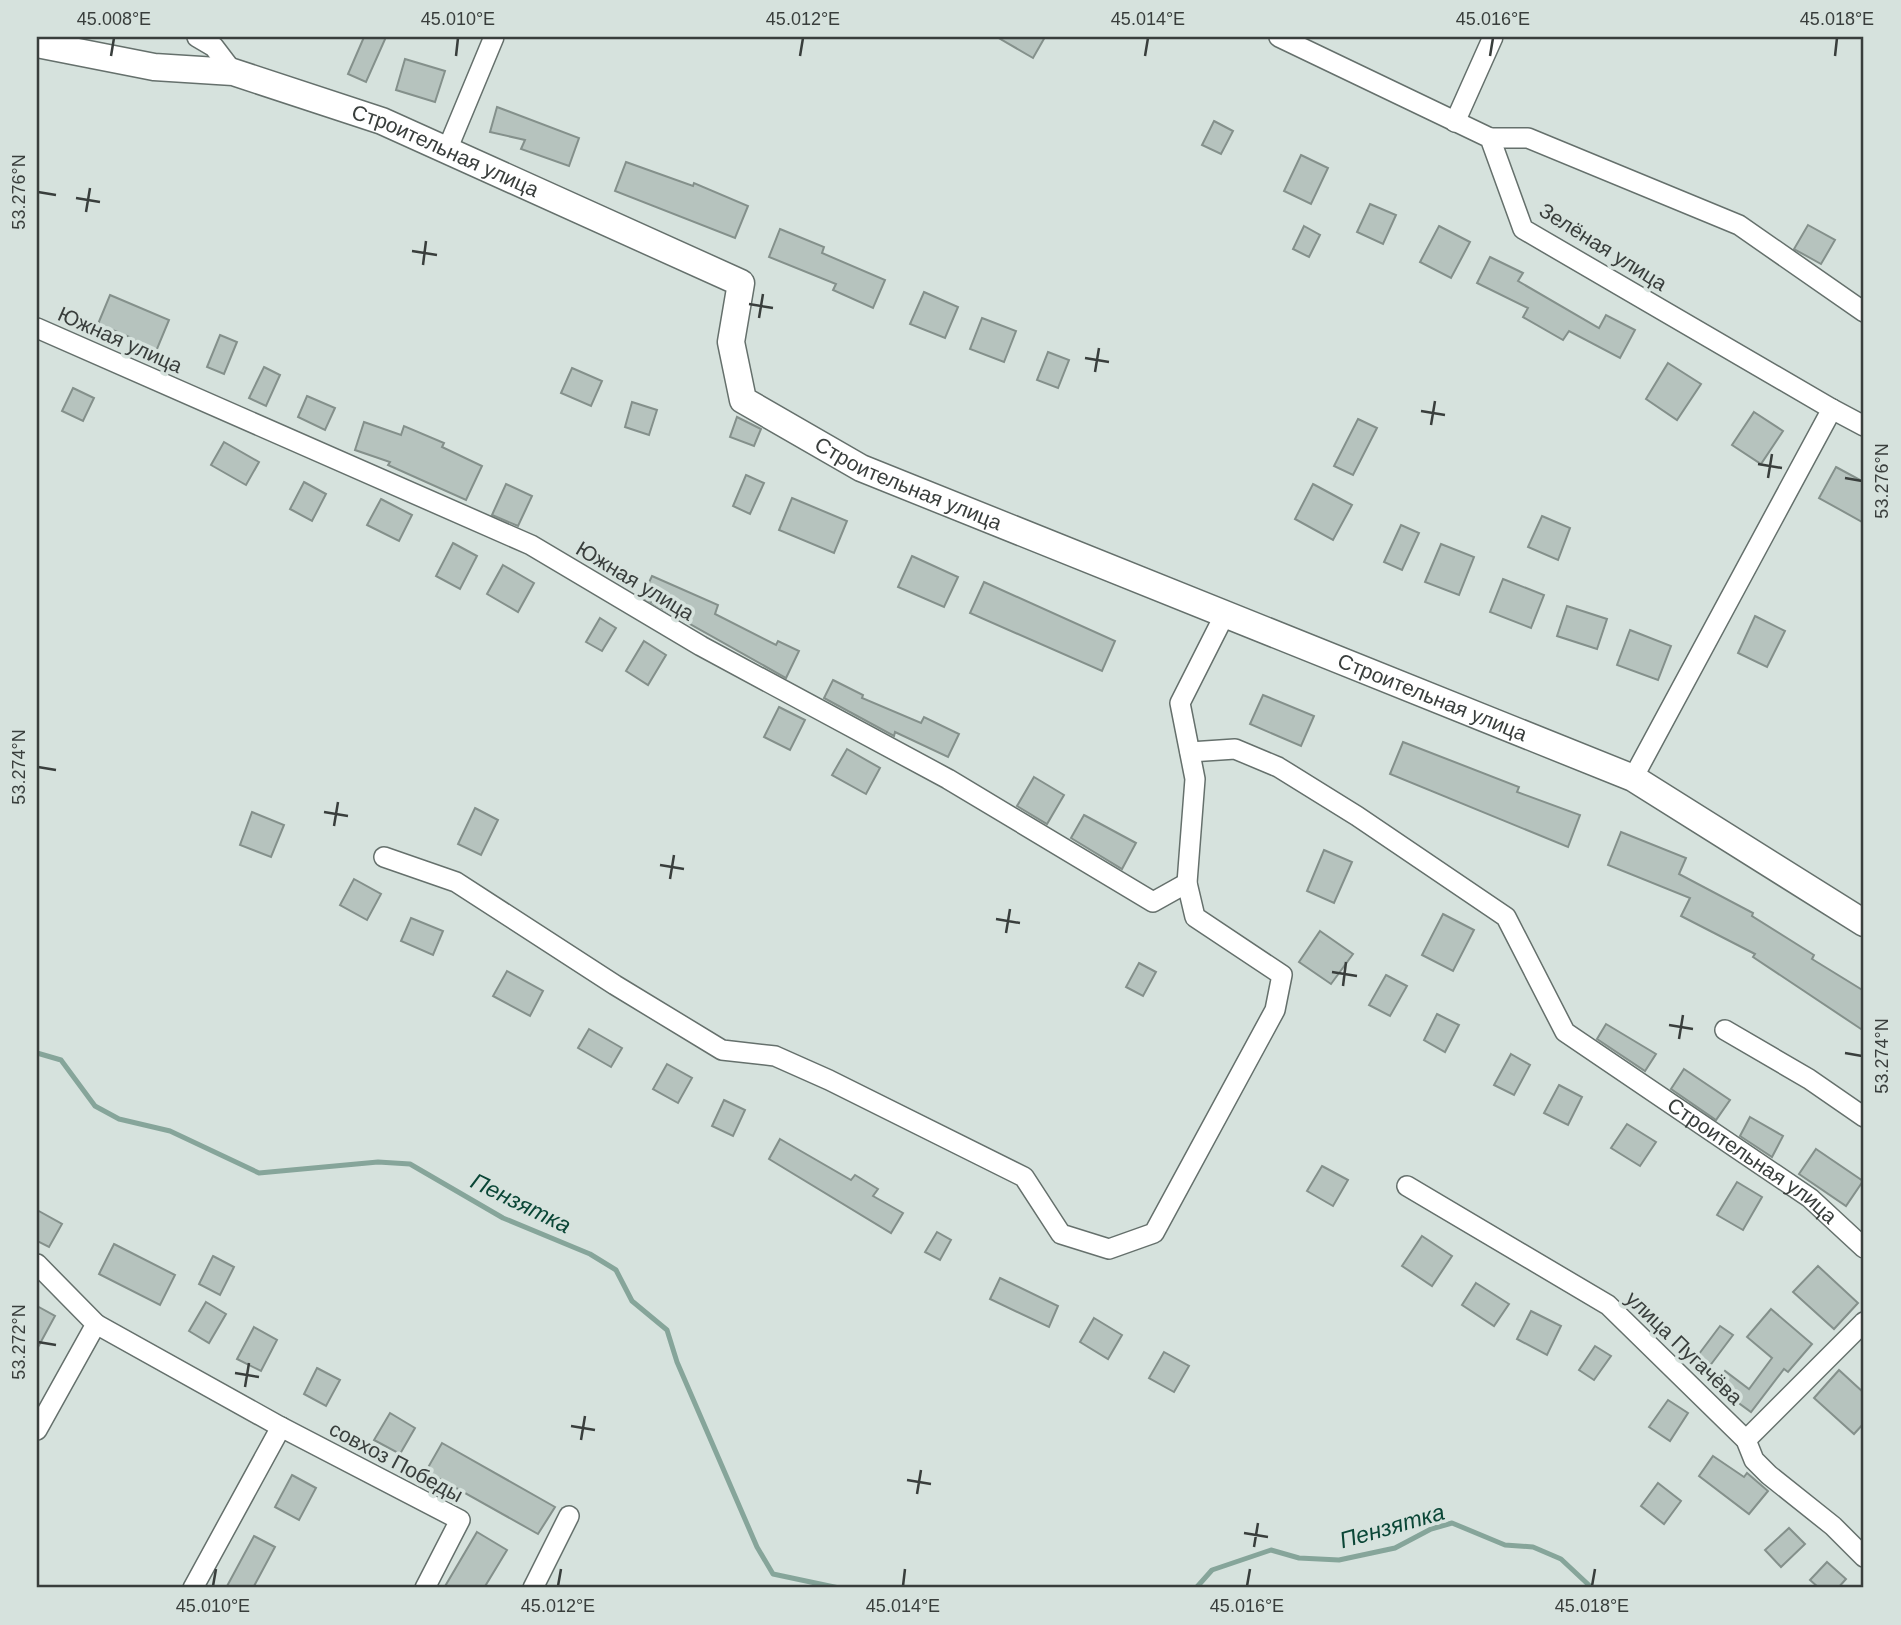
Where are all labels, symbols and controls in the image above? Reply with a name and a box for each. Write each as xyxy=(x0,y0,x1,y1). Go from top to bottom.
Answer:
text: 45.008°E xyxy=(77,9,151,29)
text: 45.010°E xyxy=(421,9,495,29)
text: 45.012°E xyxy=(766,9,840,29)
text: 45.014°E xyxy=(1111,9,1185,29)
text: 45.016°E xyxy=(1456,9,1530,29)
text: 45.018°E xyxy=(1800,9,1874,29)
street label: Строительная улица xyxy=(349,100,543,201)
text: 53.276°N xyxy=(9,154,29,230)
street label: Зелёная улица xyxy=(1535,198,1671,295)
street label: Южная улица xyxy=(55,302,186,377)
street label: Строительная улица xyxy=(811,432,1005,534)
text: 53.276°N xyxy=(1872,443,1892,519)
street label: Южная улица xyxy=(572,536,699,625)
street label: Строительная улица xyxy=(1335,649,1531,745)
text: 53.274°N xyxy=(9,729,29,805)
text: 53.274°N xyxy=(1872,1018,1892,1094)
street label: Строительная улица xyxy=(1663,1093,1842,1228)
water label: Пензятка xyxy=(467,1168,575,1238)
street label: улица Пугачёва xyxy=(1621,1286,1748,1409)
text: 53.272°N xyxy=(9,1304,29,1380)
street label: совхоз Победы xyxy=(326,1417,467,1506)
water label: Пензятка xyxy=(1337,1499,1447,1553)
text: 45.010°E xyxy=(176,1596,250,1616)
text: 45.012°E xyxy=(521,1596,595,1616)
text: 45.014°E xyxy=(866,1596,940,1616)
text: 45.016°E xyxy=(1210,1596,1284,1616)
text: 45.018°E xyxy=(1555,1596,1629,1616)

